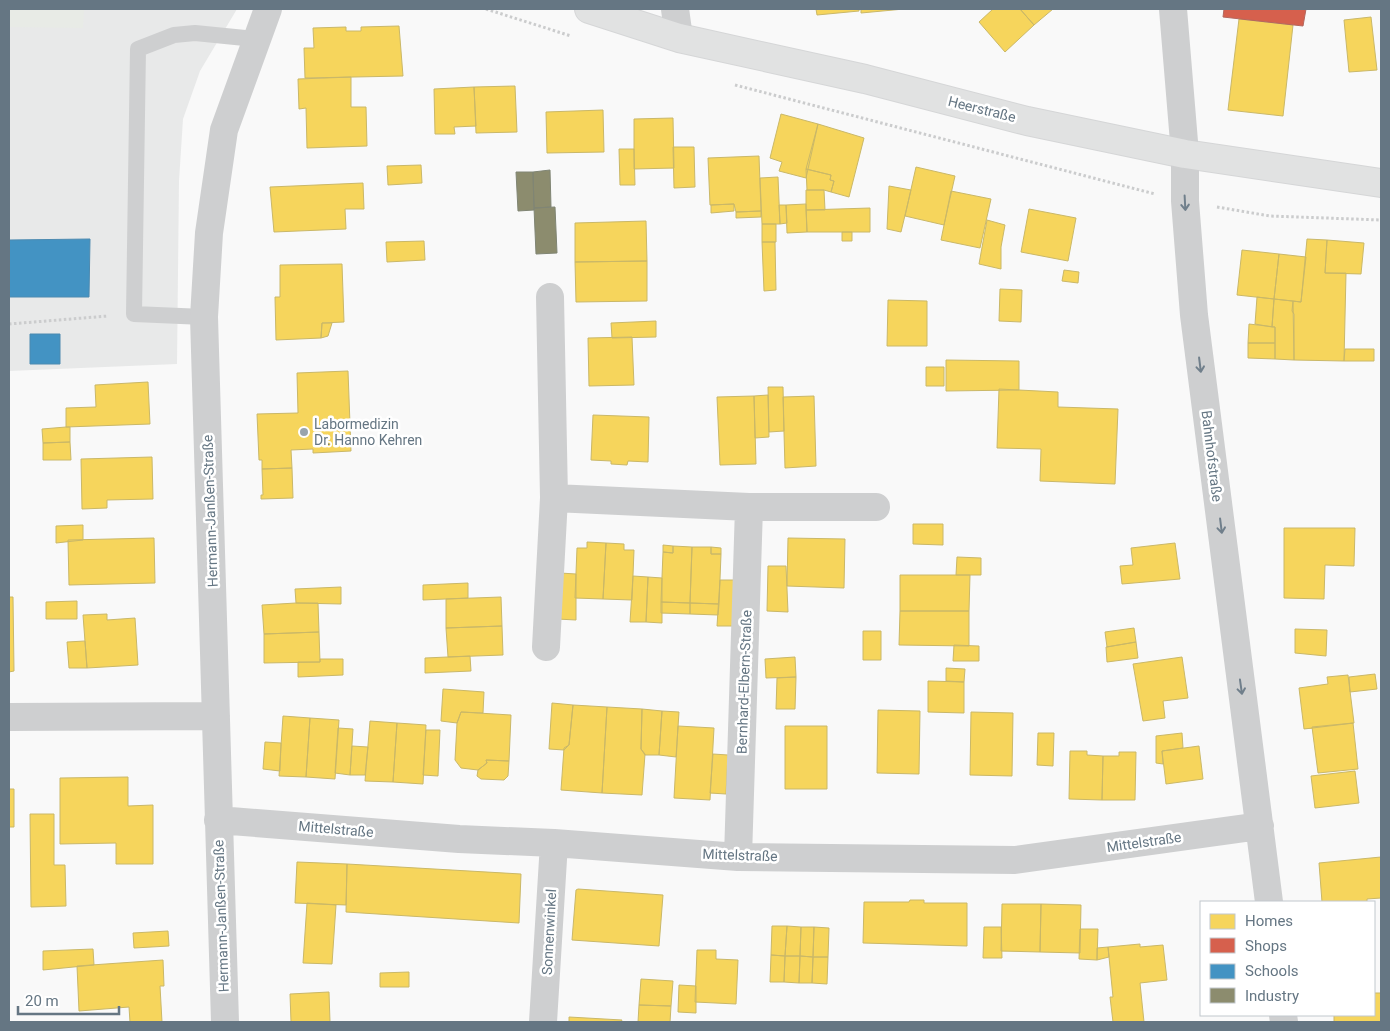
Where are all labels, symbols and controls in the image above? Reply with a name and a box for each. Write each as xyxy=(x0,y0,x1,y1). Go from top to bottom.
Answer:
street label: Heerstraße xyxy=(946,93,1018,125)
one-way arrow xyxy=(1180,194,1190,211)
one-way arrow xyxy=(1195,356,1205,372)
street label: Bahnhofstraße xyxy=(1198,409,1226,503)
place label: Labormedizin Dr. Hanno Kehren xyxy=(314,416,422,448)
marker: Labormedizin Dr. Hanno Kehren xyxy=(298,426,310,438)
street label: Hermann-Janßen-Straße xyxy=(199,435,221,587)
one-way arrow xyxy=(1216,518,1226,534)
street label: Bernhard-Elbern-Straße xyxy=(733,610,755,754)
one-way arrow xyxy=(1237,679,1247,695)
street label: Mittelstraße xyxy=(298,818,374,840)
street label: Mittelstraße xyxy=(1106,829,1182,855)
street label: Hermann-Janßen-Straße xyxy=(210,840,232,992)
street label: Mittelstraße xyxy=(702,846,778,864)
street label: Sonnenwinkel xyxy=(539,888,559,976)
legend xyxy=(1200,901,1375,1016)
text: Homes xyxy=(1245,912,1293,930)
text: Shops xyxy=(1245,937,1287,955)
text: Schools xyxy=(1245,962,1299,980)
scale bar xyxy=(18,984,119,1016)
text: Industry xyxy=(1245,987,1299,1005)
text: 20 m xyxy=(25,992,59,1010)

